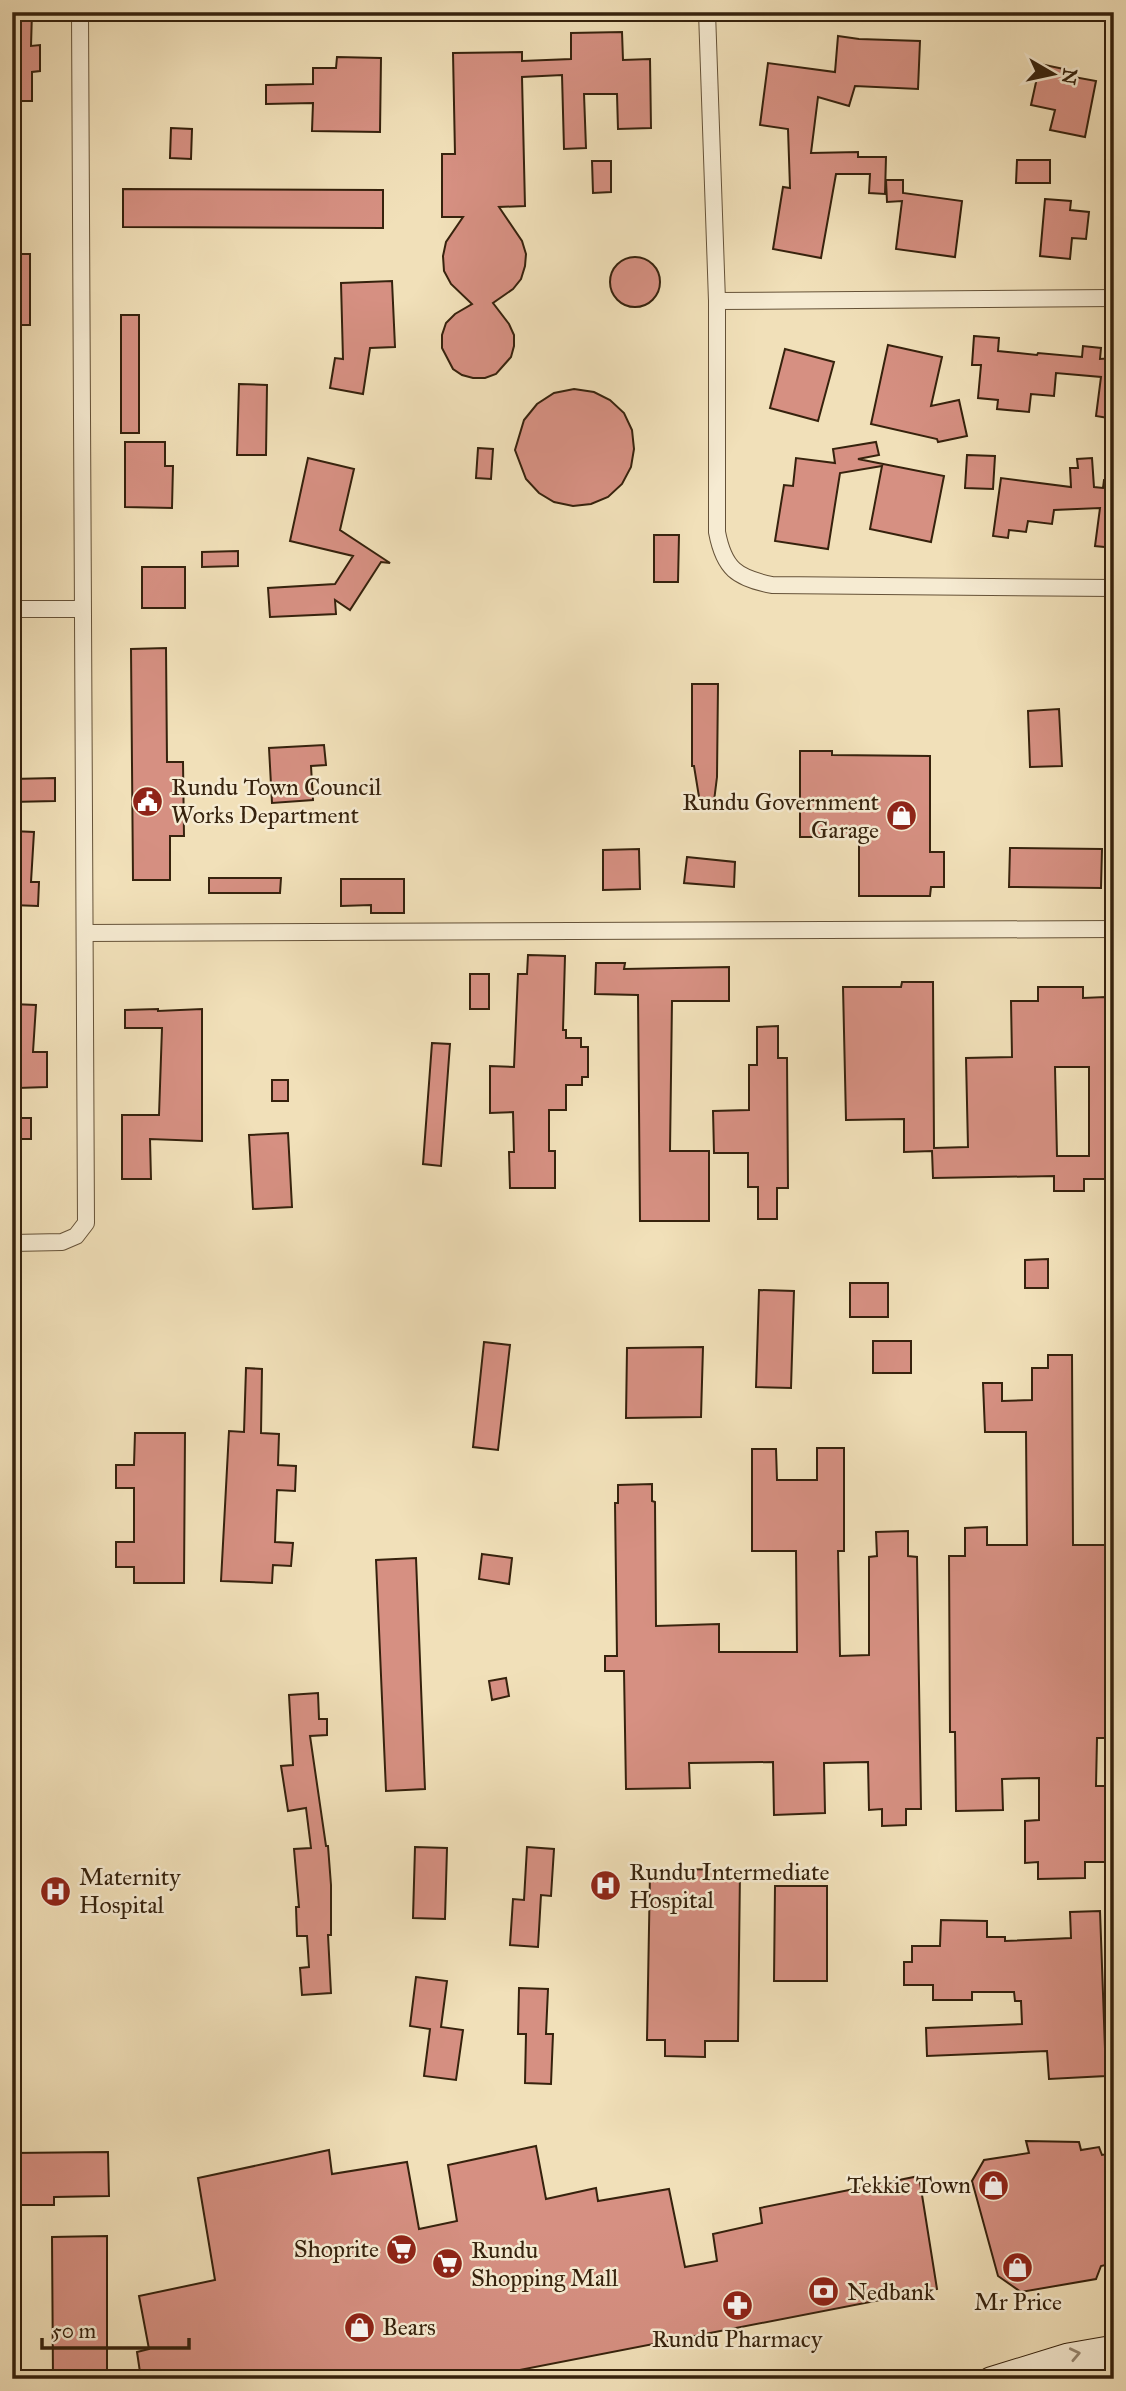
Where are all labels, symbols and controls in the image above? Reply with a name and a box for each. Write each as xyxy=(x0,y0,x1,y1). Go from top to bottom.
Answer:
north arrow xyxy=(1018,38,1088,108)
text: N xyxy=(1057,67,1082,86)
place label: Rundu Town Council Works Department xyxy=(171,772,382,830)
public building icon: Rundu Town Council Works Department xyxy=(131,784,165,818)
place label: Rundu Government Garage xyxy=(682,787,880,845)
shop icon: Rundu Government Garage xyxy=(885,799,919,833)
place label: Rundu Intermediate Hospital xyxy=(629,1857,829,1915)
place label: Maternity Hospital xyxy=(79,1862,181,1920)
hospital icon: Rundu Intermediate Hospital xyxy=(589,1869,623,1903)
hospital icon: Maternity Hospital xyxy=(39,1874,73,1908)
shop icon: Tekkie Town xyxy=(977,2168,1011,2202)
place label: Tekkie Town xyxy=(847,2170,971,2200)
supermarket icon: Shoprite xyxy=(385,2232,419,2266)
place label: Shoprite xyxy=(294,2234,379,2264)
place label: Rundu Shopping Mall xyxy=(471,2235,619,2293)
supermarket icon: Rundu Shopping Mall xyxy=(431,2247,465,2281)
shop icon: Mr Price xyxy=(1001,2251,1035,2285)
bank icon: Nedbank xyxy=(807,2275,841,2309)
place label: Nedbank xyxy=(847,2277,936,2307)
place label: Mr Price xyxy=(974,2287,1062,2317)
pharmacy icon: Rundu Pharmacy xyxy=(720,2288,754,2322)
scale bar xyxy=(42,2307,189,2351)
shop icon: Bears xyxy=(342,2310,376,2344)
place label: Bears xyxy=(382,2312,436,2342)
text: 50 m xyxy=(52,2318,97,2344)
place label: Rundu Pharmacy xyxy=(652,2324,823,2354)
one-way arrow xyxy=(1069,2348,1081,2363)

